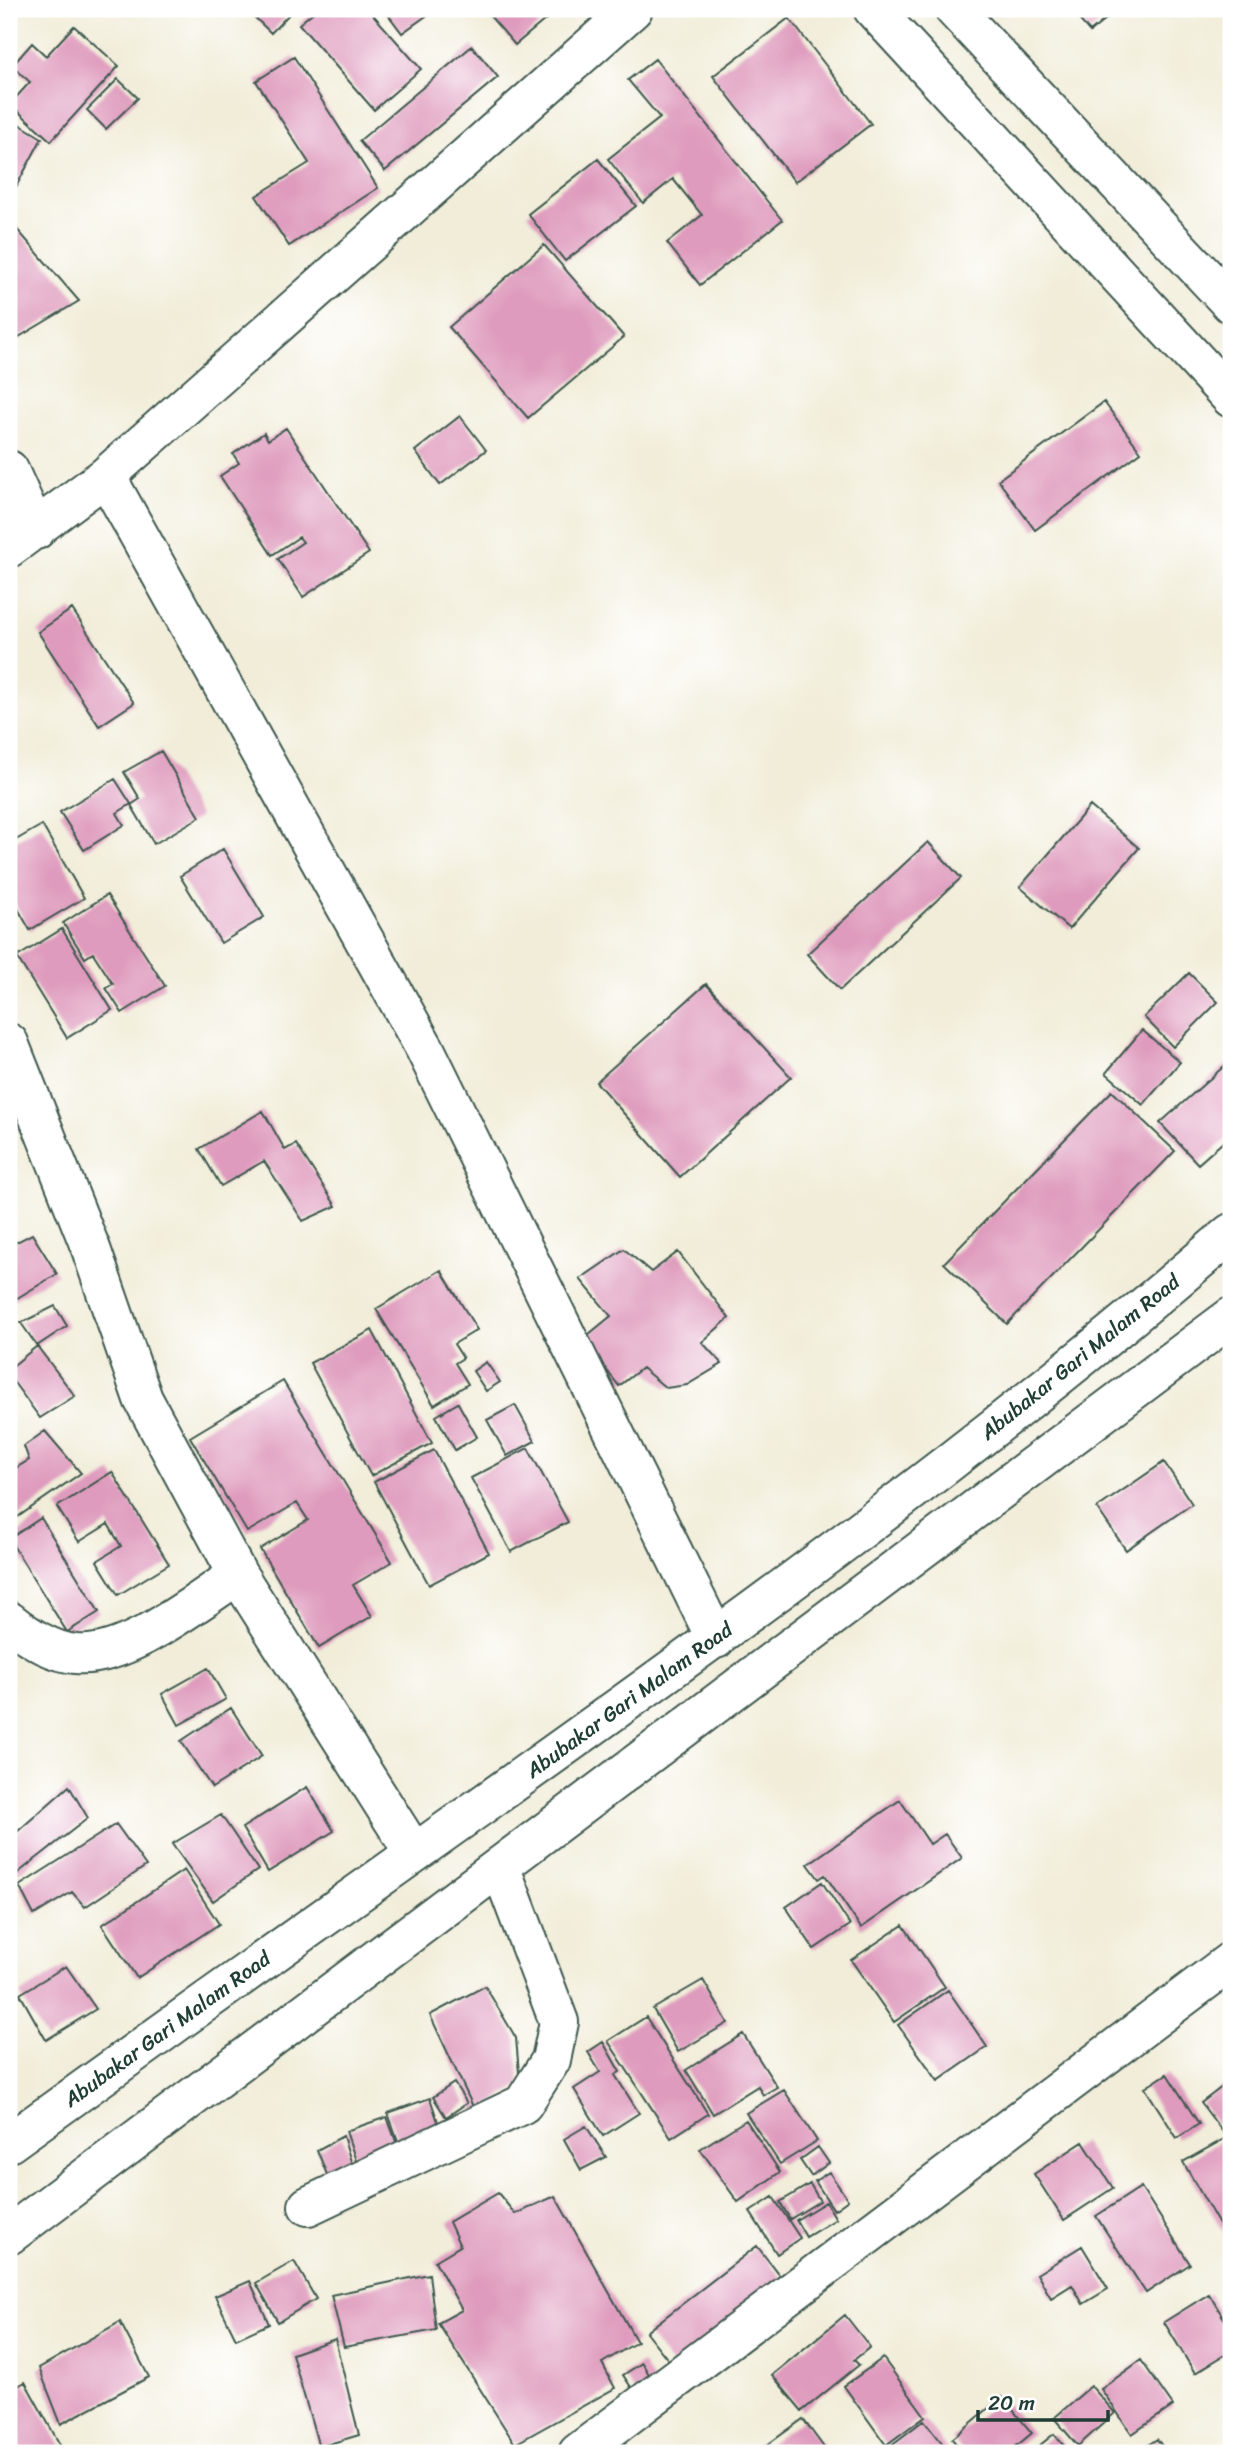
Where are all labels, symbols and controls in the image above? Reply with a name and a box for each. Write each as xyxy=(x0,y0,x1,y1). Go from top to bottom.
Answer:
street label: Abubakar Gari Malam Road xyxy=(971,1263,1190,1451)
street label: Abubakar Gari Malam Road xyxy=(516,1610,742,1789)
street label: Abubakar Gari Malam Road xyxy=(54,1939,280,2118)
scale bar xyxy=(978,2378,1107,2422)
text: 20 m xyxy=(988,2384,1035,2422)

